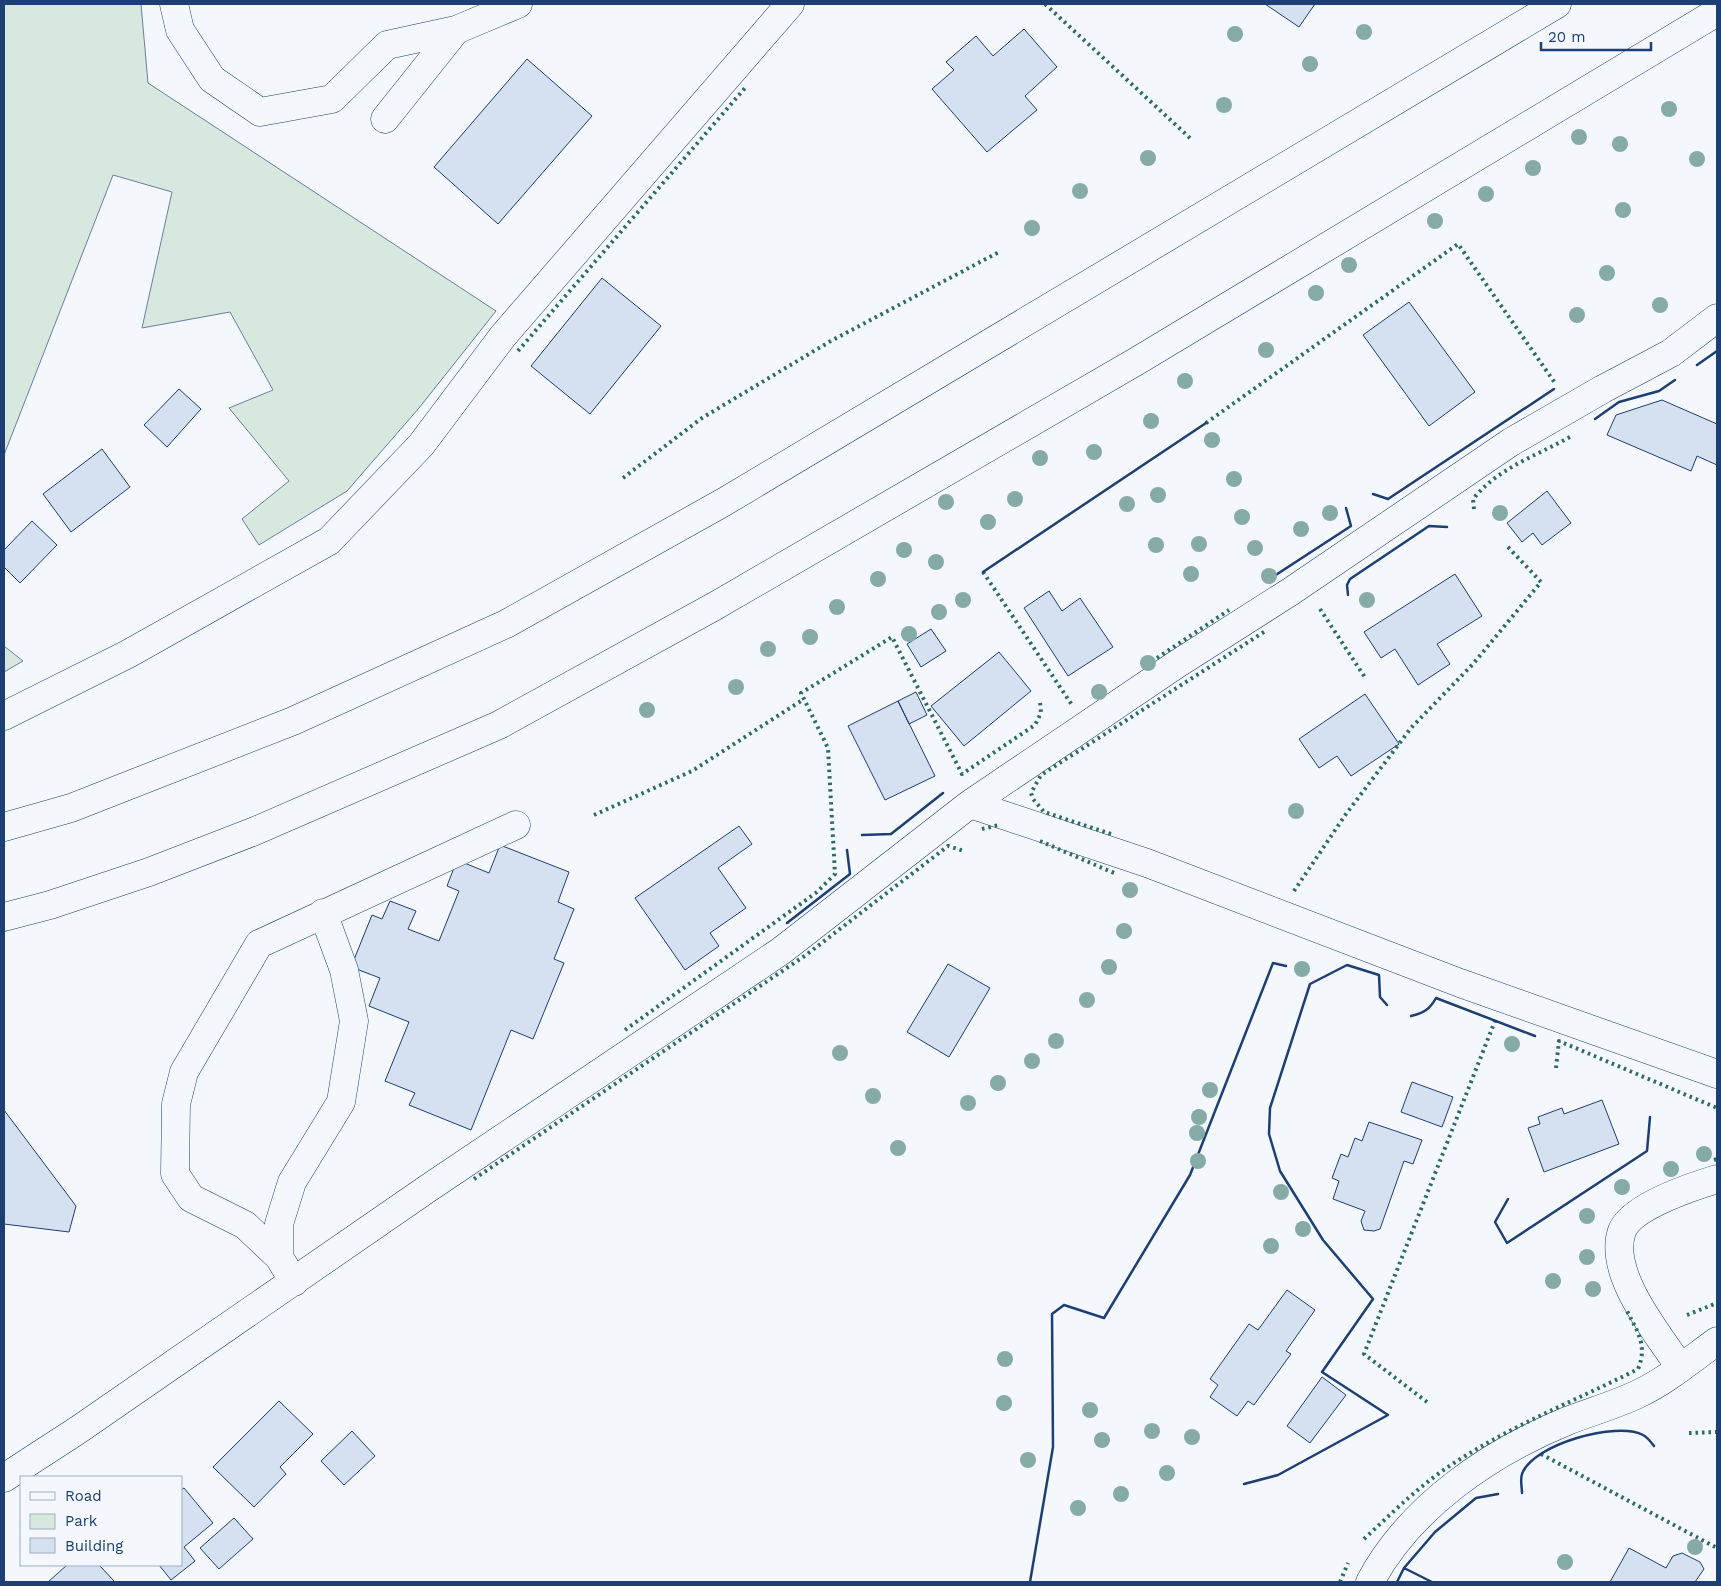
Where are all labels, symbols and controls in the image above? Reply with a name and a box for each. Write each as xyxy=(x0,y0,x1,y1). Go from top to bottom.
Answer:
scale bar xyxy=(1541,20,1651,52)
text: 20 m xyxy=(1548,28,1586,46)
legend xyxy=(20,1476,182,1566)
text: Road xyxy=(65,1487,102,1505)
text: Park xyxy=(65,1512,98,1530)
text: Building xyxy=(65,1537,123,1555)

